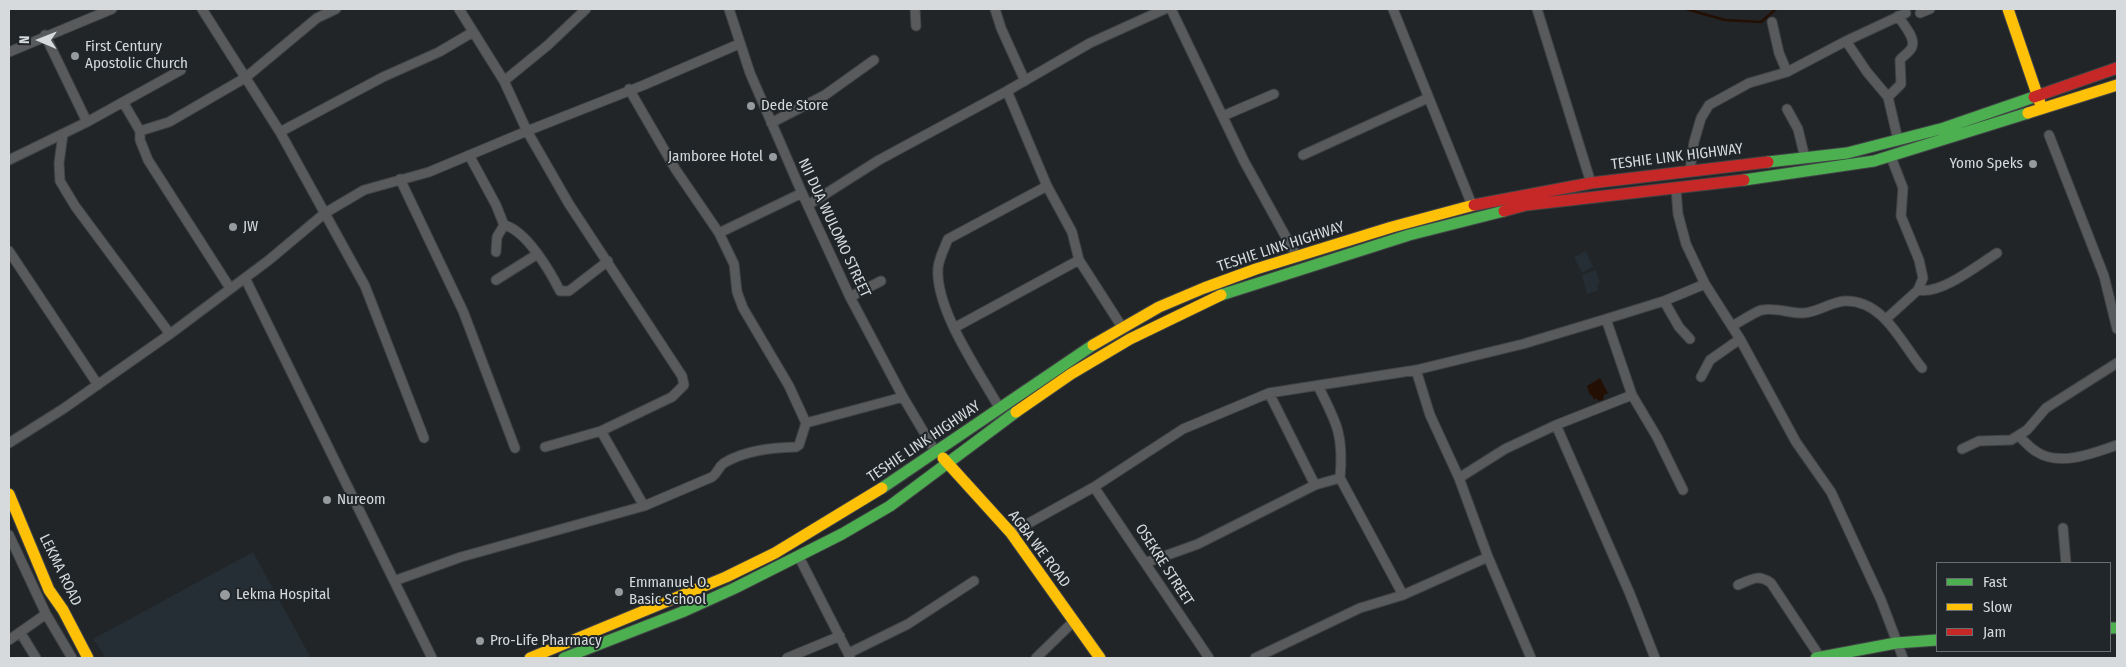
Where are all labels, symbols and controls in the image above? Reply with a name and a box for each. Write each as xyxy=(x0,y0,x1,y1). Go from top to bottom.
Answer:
north arrow xyxy=(15,15,65,65)
text: N xyxy=(16,35,33,44)
place label: First Century Apostolic Church xyxy=(85,38,188,73)
marker: First Century Apostolic Church xyxy=(69,50,81,62)
place label: Dede Store xyxy=(761,97,828,115)
marker: Dede Store xyxy=(745,100,757,112)
street label: TESHIE LINK HIGHWAY xyxy=(1610,140,1744,174)
place label: Jamboree Hotel xyxy=(668,148,763,166)
marker: Jamboree Hotel xyxy=(767,151,779,163)
place label: Yomo Speks xyxy=(1949,155,2023,173)
street label: NII DUA WULOMO STREET xyxy=(794,156,874,300)
marker: Yomo Speks xyxy=(2027,158,2039,170)
place label: JW xyxy=(243,218,258,236)
street label: TESHIE LINK HIGHWAY xyxy=(1215,218,1347,276)
marker: JW xyxy=(227,221,239,233)
street label: TESHIE LINK HIGHWAY xyxy=(864,397,984,487)
place label: Nureom xyxy=(337,491,386,509)
marker: Nureom xyxy=(321,494,333,506)
street label: AGBA WE ROAD xyxy=(1004,507,1074,591)
street label: OSEKRE STREET xyxy=(1131,521,1197,609)
street label: LEKMA ROAD xyxy=(35,531,85,609)
legend xyxy=(1936,562,2111,652)
text: Fast xyxy=(1983,573,2007,591)
place label: Emmanuel O. Basic School xyxy=(629,574,709,609)
place label: Lekma Hospital xyxy=(236,586,330,604)
marker: Emmanuel O. Basic School xyxy=(613,586,625,598)
marker: Lekma Hospital xyxy=(218,588,232,602)
text: Slow xyxy=(1983,598,2012,616)
text: Jam xyxy=(1983,623,2006,641)
place label: Pro-Life Pharmacy xyxy=(490,632,602,650)
marker: Pro-Life Pharmacy xyxy=(474,635,486,647)

